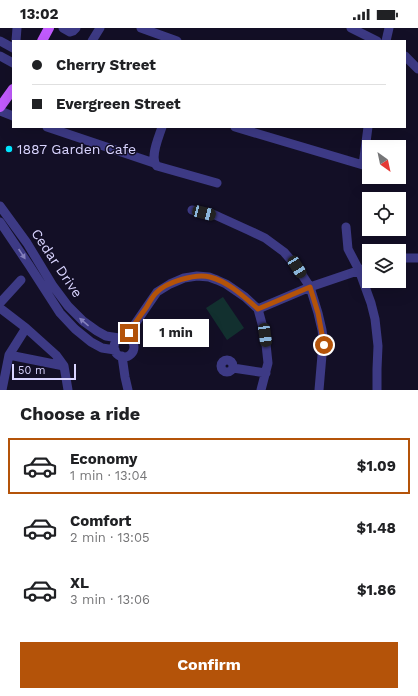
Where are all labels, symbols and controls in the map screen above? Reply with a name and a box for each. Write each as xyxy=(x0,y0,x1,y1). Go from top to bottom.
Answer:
text: 13:02 xyxy=(20,5,59,23)
text: Cherry Street xyxy=(56,56,156,74)
text: Evergreen Street xyxy=(56,95,181,113)
north arrow xyxy=(362,140,406,184)
map controls xyxy=(362,140,406,288)
place label: 1887 Garden Cafe xyxy=(17,141,136,157)
marker: 1887 Garden Cafe xyxy=(4,144,14,154)
button: locate xyxy=(362,192,406,236)
car xyxy=(191,204,217,222)
street label: Cedar Drive xyxy=(28,226,86,300)
button: layers xyxy=(362,244,406,288)
one-way arrow xyxy=(18,249,26,259)
car xyxy=(286,254,308,280)
one-way arrow xyxy=(79,317,90,326)
callout: 1 min xyxy=(143,319,209,347)
car xyxy=(257,322,273,348)
route end xyxy=(120,324,138,342)
text: 1 min xyxy=(159,325,193,340)
route start xyxy=(315,336,333,354)
scale bar xyxy=(12,362,76,381)
text: 50 m xyxy=(18,364,45,377)
text: Choose a ride xyxy=(20,403,140,424)
icon: car xyxy=(22,448,58,484)
text: Economy xyxy=(70,450,137,468)
text: $1.09 xyxy=(357,457,396,475)
text: 1 min · 13:04 xyxy=(70,468,147,483)
icon: car xyxy=(22,510,58,546)
text: Comfort xyxy=(70,512,131,530)
text: $1.48 xyxy=(357,519,396,537)
text: 2 min · 13:05 xyxy=(70,530,150,545)
icon: car xyxy=(22,572,58,608)
text: XL xyxy=(70,574,89,592)
text: $1.86 xyxy=(357,581,396,599)
text: 3 min · 13:06 xyxy=(70,592,150,607)
button: Confirm xyxy=(20,642,398,688)

